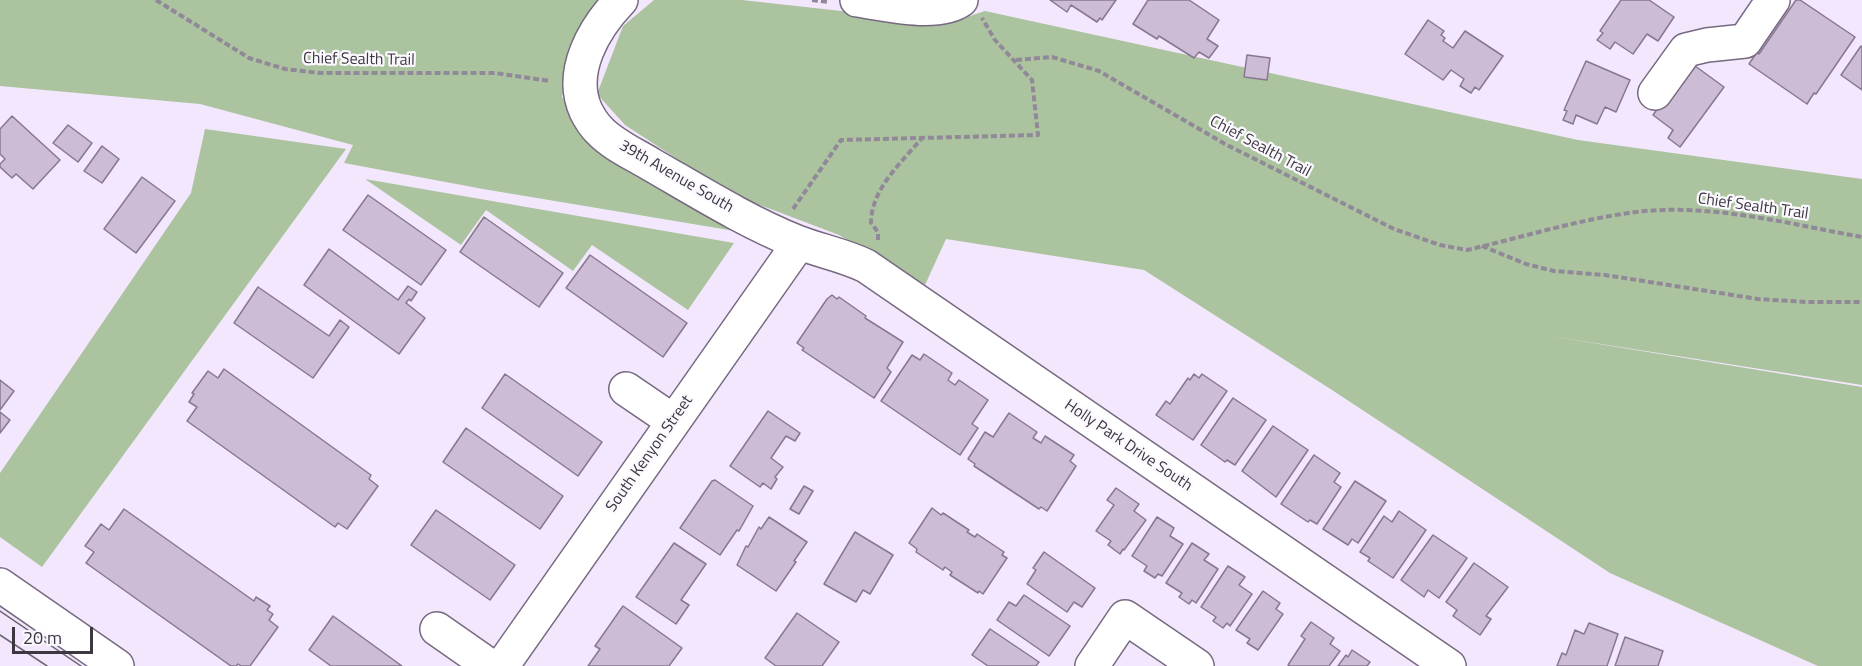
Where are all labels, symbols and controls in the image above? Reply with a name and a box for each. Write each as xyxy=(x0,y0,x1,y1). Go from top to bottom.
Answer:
street label: Chief Sealth Trail xyxy=(303,49,415,71)
street label: Chief Sealth Trail xyxy=(1206,112,1314,182)
street label: 39th Avenue South xyxy=(615,136,737,218)
street label: Chief Sealth Trail xyxy=(1696,190,1810,224)
street label: South Kenyon Street xyxy=(603,392,697,516)
street label: Holly Park Drive South xyxy=(1060,396,1196,496)
scale bar xyxy=(15,615,96,653)
text: 20 m xyxy=(23,624,62,651)

